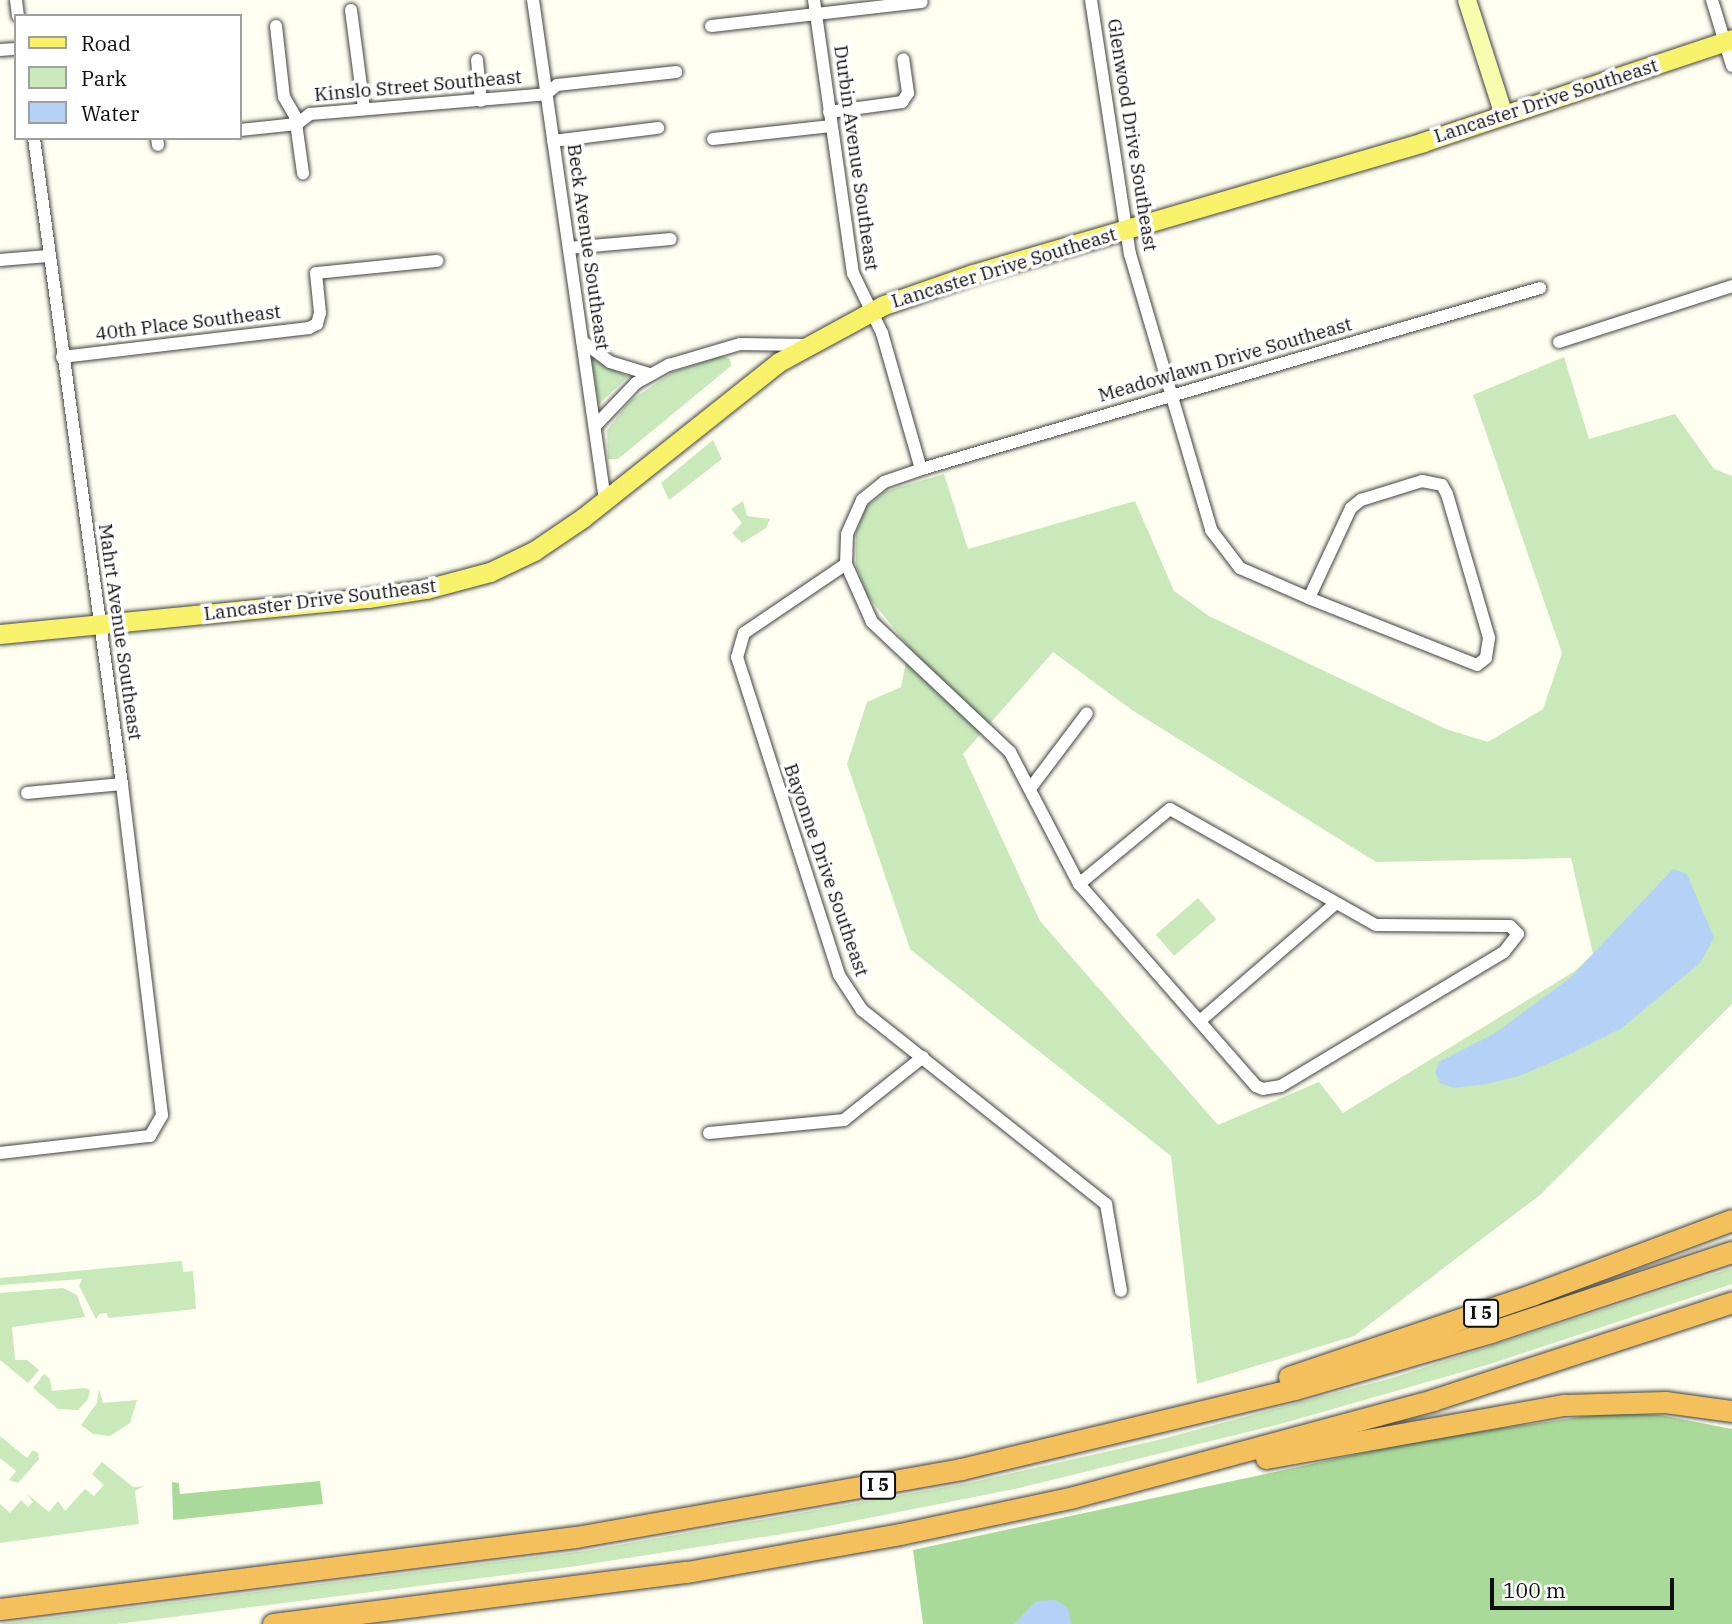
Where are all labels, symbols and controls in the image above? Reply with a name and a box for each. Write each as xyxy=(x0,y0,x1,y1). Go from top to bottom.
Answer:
legend xyxy=(14,14,242,140)
street label: Glenwood Drive Southeast xyxy=(1102,17,1162,253)
text: Road xyxy=(81,29,131,57)
street label: Durbin Avenue Southeast xyxy=(829,44,883,272)
street label: Lancaster Drive Southeast xyxy=(1431,54,1661,148)
text: Park xyxy=(81,64,127,92)
street label: Kinslo Street Southeast xyxy=(313,66,523,106)
text: Water xyxy=(81,99,139,127)
street label: Beck Avenue Southeast xyxy=(562,142,614,352)
street label: Lancaster Drive Southeast xyxy=(889,223,1119,313)
street label: 40th Place Southeast xyxy=(94,300,282,346)
street label: Meadowlawn Drive Southeast xyxy=(1096,313,1354,407)
street label: Mahrt Avenue Southeast xyxy=(94,522,146,742)
street label: Lancaster Drive Southeast xyxy=(203,574,437,626)
street label: Bayonne Drive Southeast xyxy=(779,761,873,979)
road number: I 5 xyxy=(1462,1298,1500,1328)
road number: I 5 xyxy=(859,1470,897,1500)
scale bar xyxy=(1494,1564,1678,1608)
text: 100 m xyxy=(1503,1576,1566,1604)

